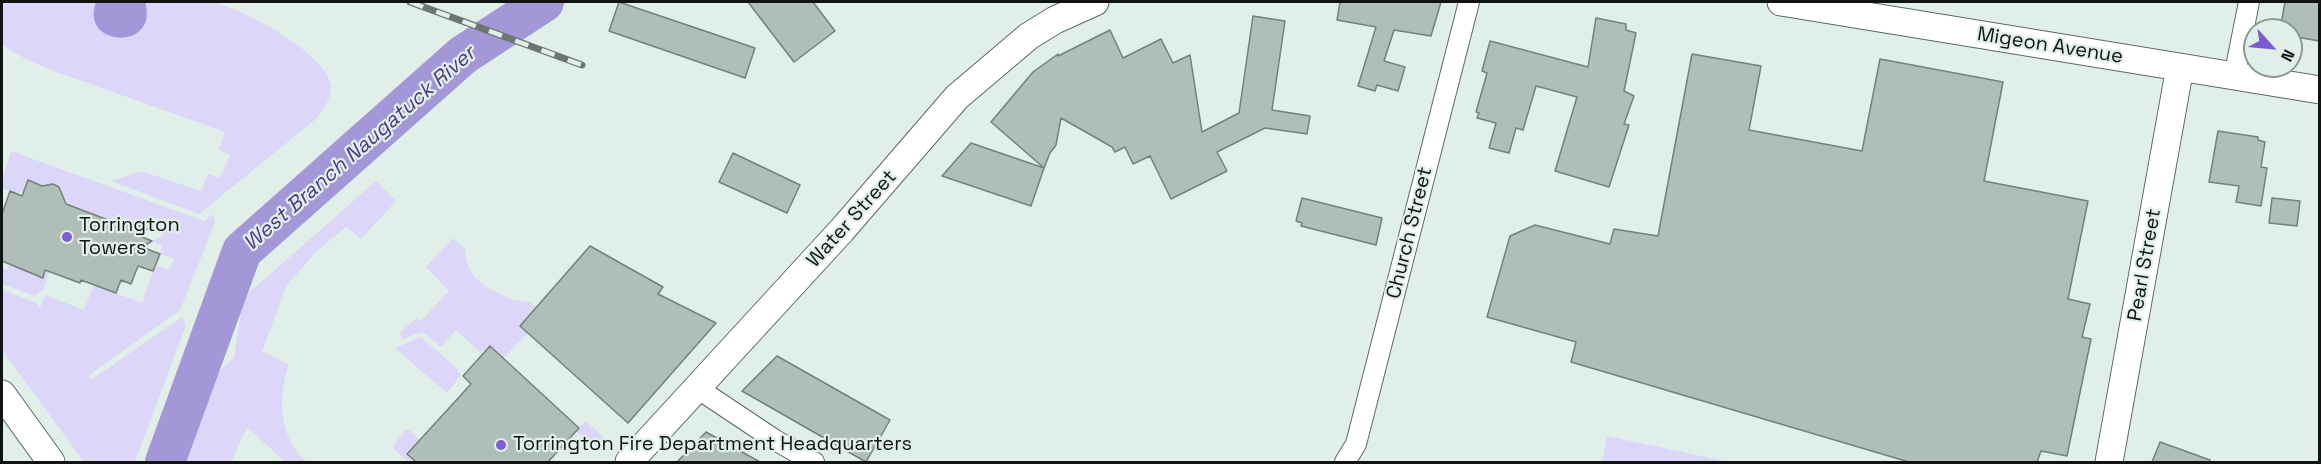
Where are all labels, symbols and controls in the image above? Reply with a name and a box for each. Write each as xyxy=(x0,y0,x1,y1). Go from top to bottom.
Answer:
north arrow xyxy=(2243,18,2303,78)
street label: Migeon Avenue xyxy=(1975,23,2125,69)
water label: West Branch Naugatuck River xyxy=(239,42,481,256)
text: N xyxy=(2276,46,2299,65)
street label: Water Street xyxy=(802,165,902,273)
street label: Church Street xyxy=(1382,165,1438,301)
street label: Pearl Street xyxy=(2123,207,2167,323)
place label: Torrington Towers xyxy=(79,214,180,261)
marker: Torrington Towers xyxy=(60,230,74,244)
place label: Torrington Fire Department Headquarters xyxy=(513,433,912,457)
marker: Torrington Fire Department Headquarters xyxy=(494,438,508,452)

